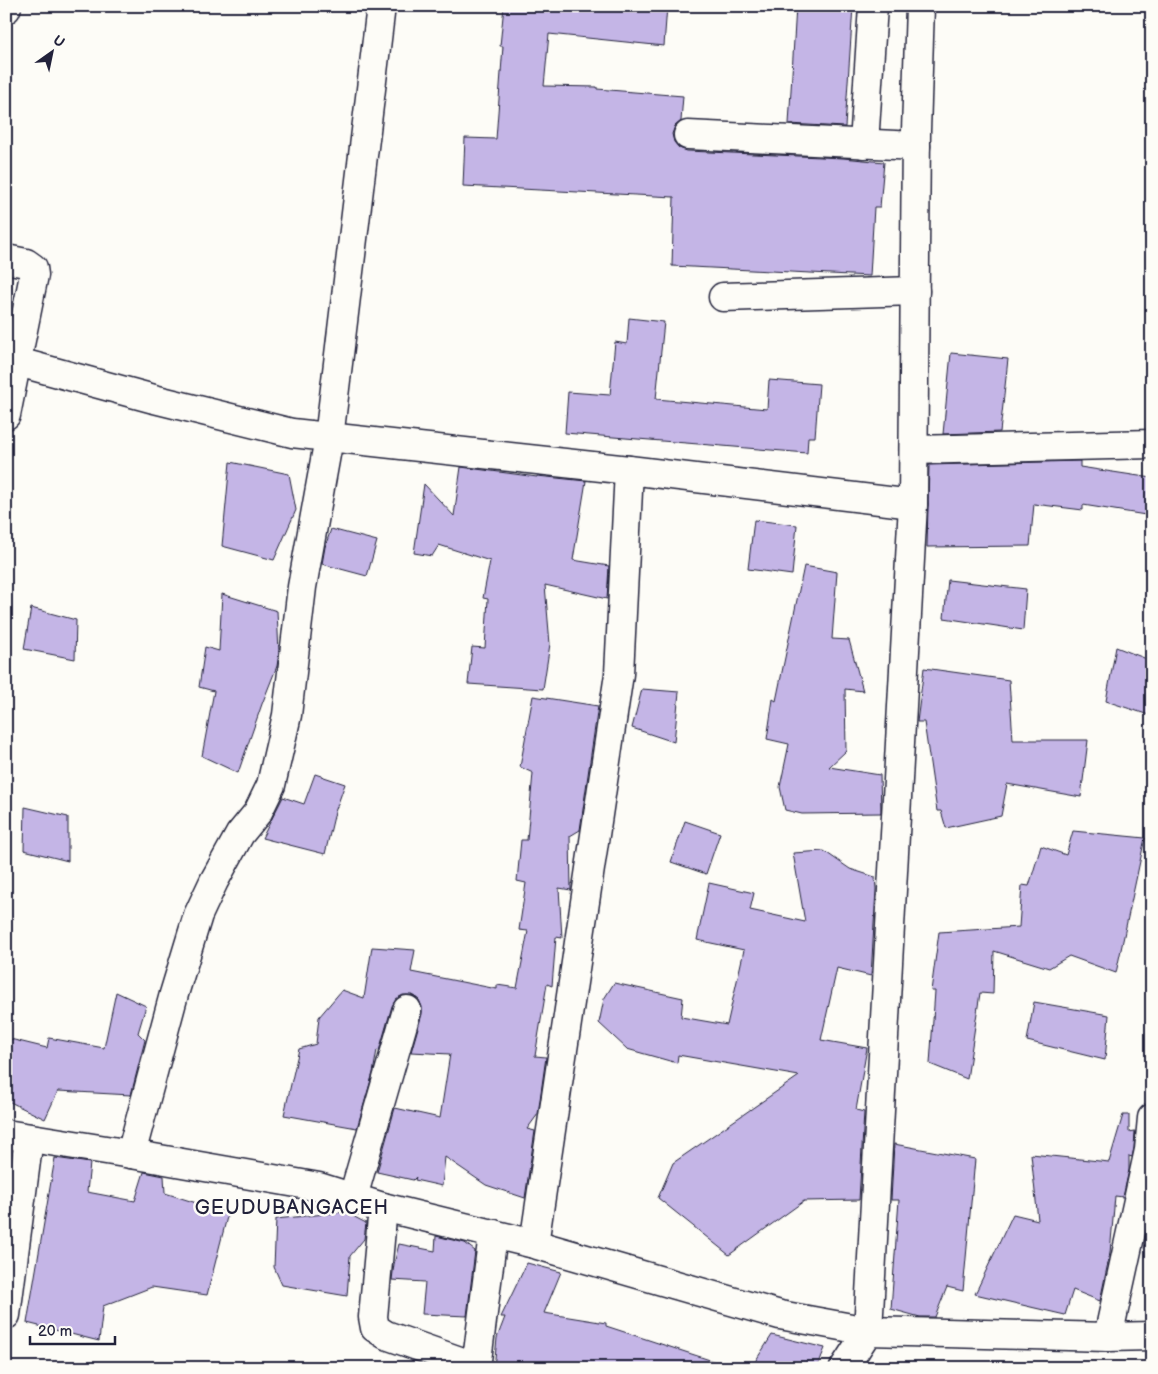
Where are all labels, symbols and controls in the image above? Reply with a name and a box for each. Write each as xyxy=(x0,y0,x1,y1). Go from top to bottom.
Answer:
north arrow xyxy=(28,28,78,78)
text: U xyxy=(50,32,68,51)
district label: GEUDUBANGACEH xyxy=(195,1196,389,1220)
scale bar xyxy=(30,1314,115,1346)
text: 20 m xyxy=(38,1322,72,1341)

